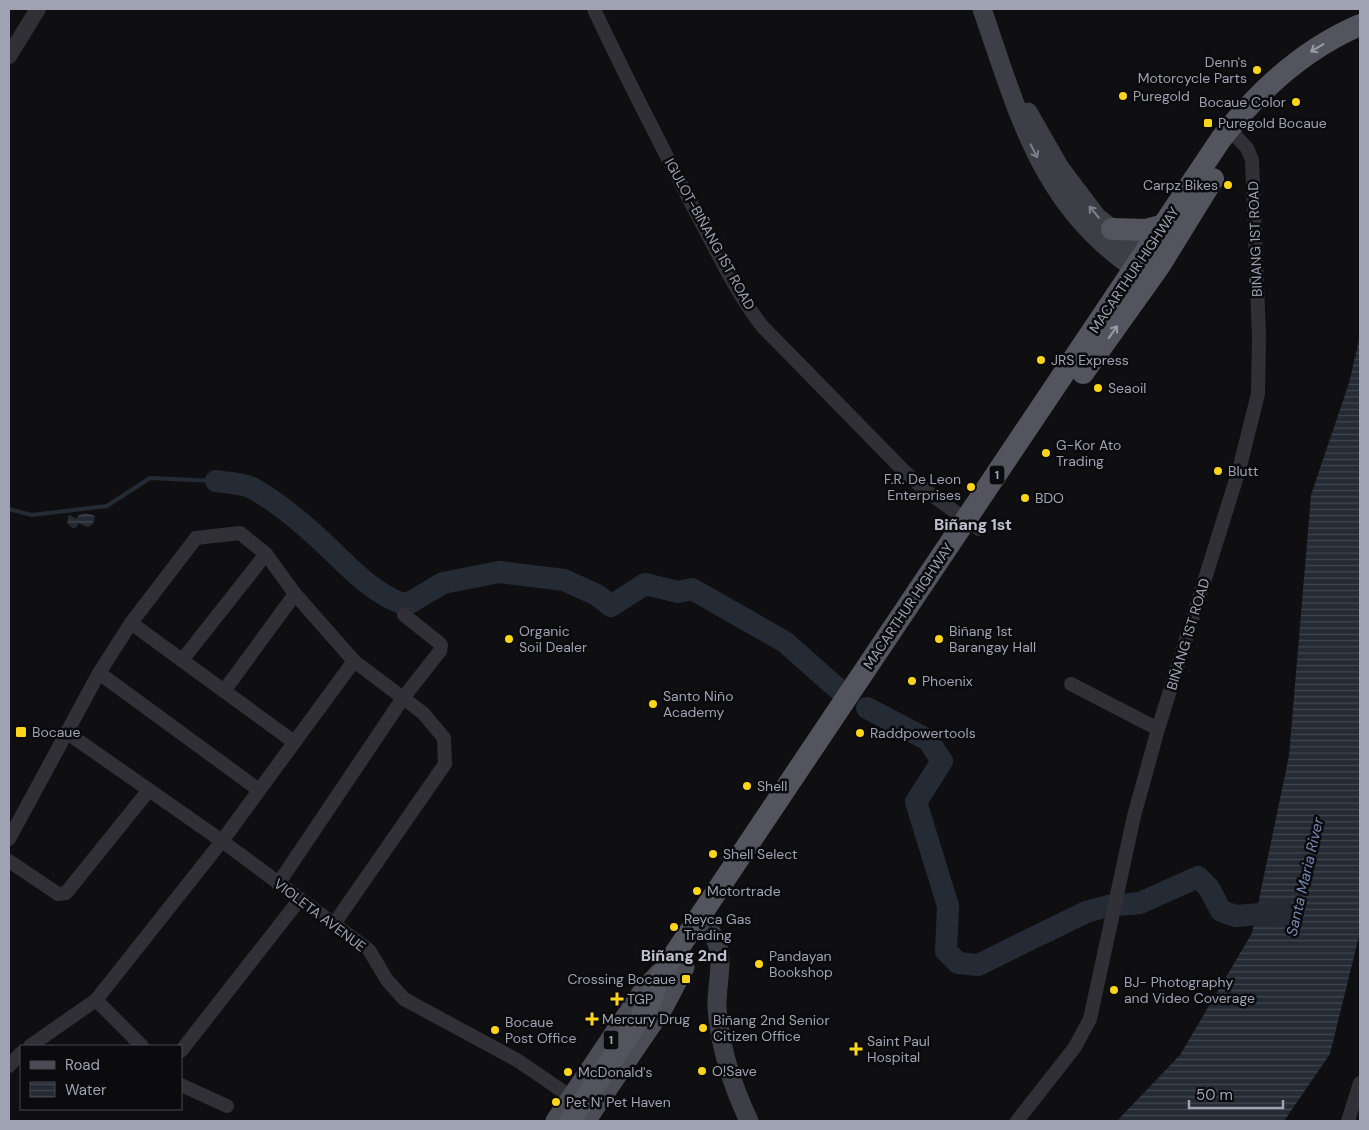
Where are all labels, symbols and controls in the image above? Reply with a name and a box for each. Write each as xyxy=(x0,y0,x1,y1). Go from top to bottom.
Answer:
one-way arrow xyxy=(1311,43,1325,53)
place label: Denn's Motorcycle Parts xyxy=(1138,53,1247,87)
marker: Denn's Motorcycle Parts xyxy=(1251,64,1263,76)
place label: Puregold xyxy=(1133,87,1190,105)
marker: Puregold xyxy=(1117,90,1129,102)
place label: Bocaue Color xyxy=(1199,93,1286,111)
marker: Bocaue Color xyxy=(1290,96,1302,108)
place label: Puregold Bocaue xyxy=(1218,114,1327,132)
marker: Puregold Bocaue xyxy=(1202,117,1214,129)
one-way arrow xyxy=(1029,143,1039,158)
street label: IGULOT-BIÑANG 1ST ROAD xyxy=(661,155,759,313)
place label: Carpz Bikes xyxy=(1143,176,1218,194)
marker: Carpz Bikes xyxy=(1222,179,1234,191)
street label: BIÑANG 1ST ROAD xyxy=(1244,181,1266,297)
street label: MACARTHUR HIGHWAY xyxy=(1085,203,1183,337)
one-way arrow xyxy=(1088,206,1099,219)
one-way arrow xyxy=(1108,326,1118,340)
place label: JRS Express xyxy=(1051,351,1129,369)
marker: JRS Express xyxy=(1035,354,1047,366)
place label: Seaoil xyxy=(1108,379,1146,397)
marker: Seaoil xyxy=(1092,382,1104,394)
place label: G-Kor Ato Trading xyxy=(1056,436,1121,470)
marker: G-Kor Ato Trading xyxy=(1040,447,1052,459)
place label: Blutt xyxy=(1228,462,1259,480)
marker: Blutt xyxy=(1212,465,1224,477)
road number: 1 xyxy=(990,466,1004,484)
place label: F.R. De Leon Enterprises xyxy=(884,470,961,504)
marker: F.R. De Leon Enterprises xyxy=(965,481,977,493)
place label: BDO xyxy=(1035,489,1064,507)
marker: BDO xyxy=(1019,492,1031,504)
district label: Biñang 1st xyxy=(934,514,1012,535)
street label: MACARTHUR HIGHWAY xyxy=(859,539,957,673)
street label: BIÑANG 1ST ROAD xyxy=(1162,576,1214,692)
place label: Organic Soil Dealer xyxy=(519,622,587,656)
place label: Biñang 1st Barangay Hall xyxy=(949,622,1036,656)
marker: Organic Soil Dealer xyxy=(503,633,515,645)
marker: Biñang 1st Barangay Hall xyxy=(933,633,945,645)
place label: Phoenix xyxy=(922,672,973,690)
marker: Phoenix xyxy=(906,675,918,687)
place label: Santo Niño Academy xyxy=(663,687,733,721)
marker: Santo Niño Academy xyxy=(647,698,659,710)
place label: Bocaue xyxy=(32,723,80,741)
place label: Raddpowertools xyxy=(870,724,976,742)
marker: Bocaue xyxy=(14,725,28,739)
marker: Raddpowertools xyxy=(854,727,866,739)
place label: Shell xyxy=(757,777,787,795)
marker: Shell xyxy=(741,780,753,792)
water label: Santa Maria River xyxy=(1282,815,1328,938)
place label: Shell Select xyxy=(723,845,798,863)
marker: Shell Select xyxy=(707,848,719,860)
street label: VIOLETA AVENUE xyxy=(270,875,370,955)
place label: Motortrade xyxy=(707,882,781,900)
marker: Motortrade xyxy=(691,885,703,897)
place label: Reyca Gas Trading xyxy=(684,910,751,944)
marker: Reyca Gas Trading xyxy=(668,921,680,933)
district label: Biñang 2nd xyxy=(641,945,727,966)
place label: Pandayan Bookshop xyxy=(769,947,833,981)
marker: Pandayan Bookshop xyxy=(753,958,765,970)
place label: Crossing Bocaue xyxy=(567,970,676,988)
marker: Crossing Bocaue xyxy=(680,973,692,985)
place label: BJ- Photography and Video Coverage xyxy=(1124,973,1255,1007)
marker: BJ- Photography and Video Coverage xyxy=(1108,984,1120,996)
place label: TGP xyxy=(627,990,653,1008)
marker: TGP xyxy=(611,993,623,1005)
place label: Mercury Drug xyxy=(602,1010,690,1028)
place label: Biñang 2nd Senior Citizen Office xyxy=(713,1011,830,1045)
place label: Bocaue Post Office xyxy=(505,1013,576,1047)
marker: Mercury Drug xyxy=(586,1013,598,1025)
marker: Biñang 2nd Senior Citizen Office xyxy=(697,1022,709,1034)
marker: Bocaue Post Office xyxy=(489,1024,501,1036)
road number: 1 xyxy=(604,1030,618,1050)
place label: Saint Paul Hospital xyxy=(867,1032,930,1066)
marker: Saint Paul Hospital xyxy=(849,1042,863,1056)
legend xyxy=(20,1045,182,1110)
text: Road xyxy=(65,1055,100,1075)
place label: O!Save xyxy=(712,1062,757,1080)
place label: McDonald's xyxy=(578,1063,653,1081)
marker: O!Save xyxy=(696,1065,708,1077)
marker: McDonald's xyxy=(562,1066,574,1078)
scale bar xyxy=(1189,1078,1283,1110)
text: Water xyxy=(65,1080,107,1100)
text: 50 m xyxy=(1196,1085,1233,1105)
place label: Pet N' Pet Haven xyxy=(566,1093,671,1111)
marker: Pet N' Pet Haven xyxy=(550,1096,562,1108)

